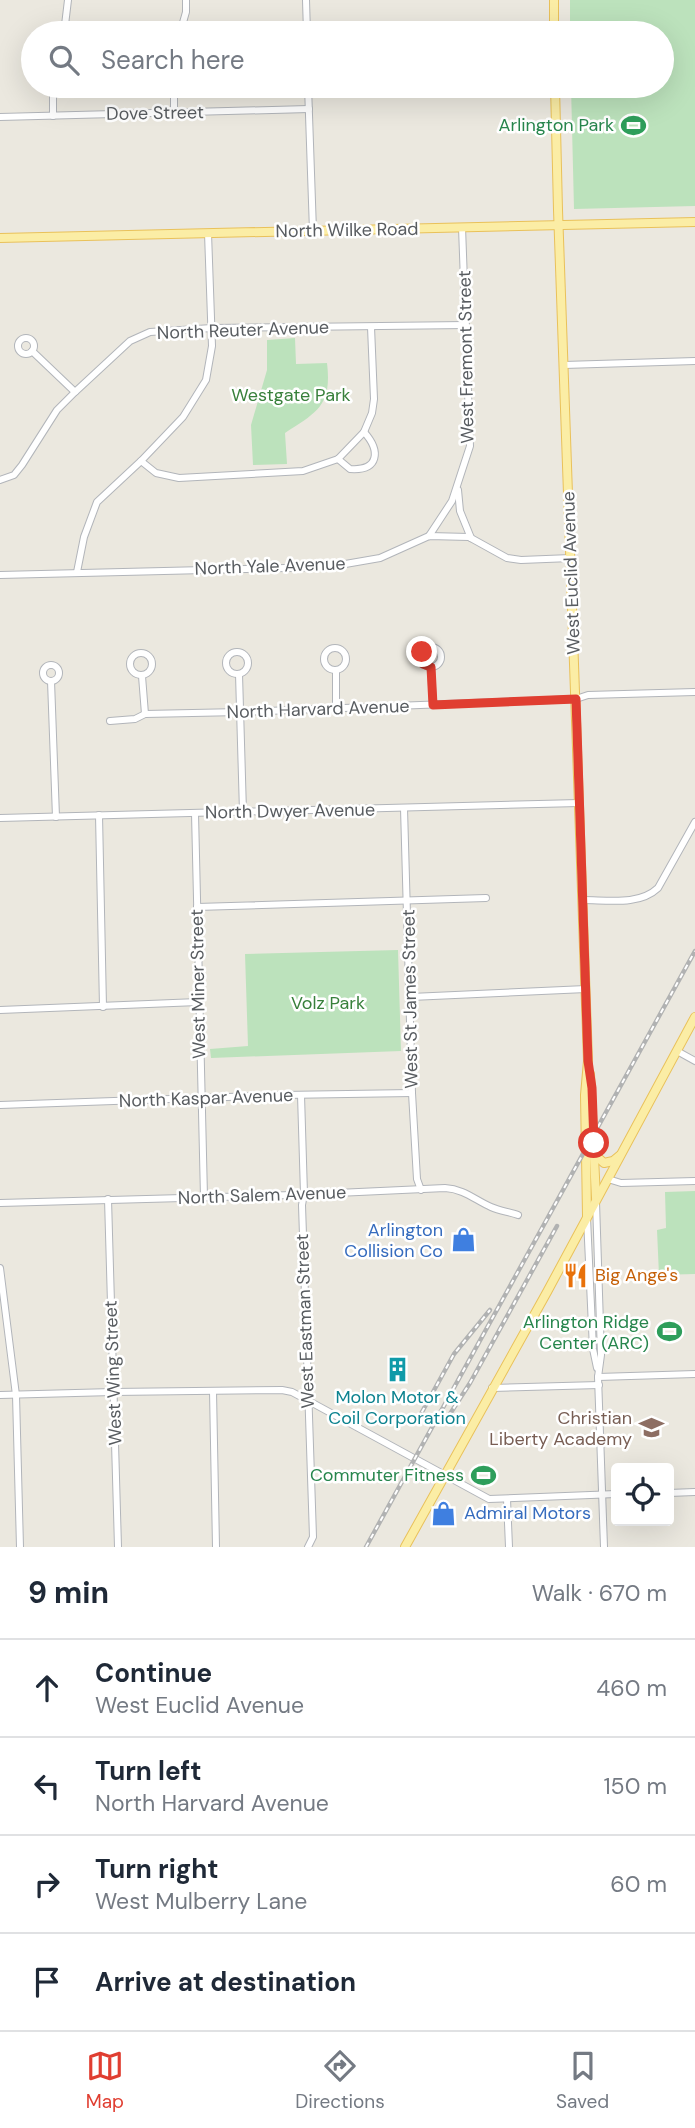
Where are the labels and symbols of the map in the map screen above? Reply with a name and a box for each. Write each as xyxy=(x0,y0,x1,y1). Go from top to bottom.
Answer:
street label: Dove Street xyxy=(106,100,204,126)
sports icon: Arlington Park xyxy=(620,111,648,139)
place label: Arlington Park xyxy=(499,113,614,137)
street label: North Wilke Road xyxy=(275,217,419,243)
street label: West Fremont Street xyxy=(452,270,480,444)
street label: North Reuter Avenue xyxy=(156,315,330,345)
park label: Westgate Park xyxy=(231,383,351,407)
street label: West Euclid Avenue xyxy=(556,491,586,655)
street label: North Yale Avenue xyxy=(194,551,346,581)
route end xyxy=(406,636,437,667)
street label: North Harvard Avenue xyxy=(226,694,410,724)
street label: North Dwyer Avenue xyxy=(205,798,375,824)
street label: West Miner Street xyxy=(185,909,211,1059)
street label: West St James Street xyxy=(396,909,424,1089)
park label: Volz Park xyxy=(291,991,365,1015)
street label: North Kaspar Avenue xyxy=(118,1083,294,1113)
route start xyxy=(578,1127,609,1158)
street label: North Salem Avenue xyxy=(177,1180,347,1210)
place label: Arlington Collision Co xyxy=(344,1218,443,1263)
shop icon: Arlington Collision Co xyxy=(449,1226,477,1254)
street label: West Eastman Street xyxy=(290,1233,320,1409)
restaurant icon: Big Ange's xyxy=(561,1261,589,1289)
place label: Big Ange's xyxy=(595,1263,678,1287)
street label: West Wing Street xyxy=(98,1300,128,1446)
place label: Arlington Ridge Center (ARC) xyxy=(523,1310,649,1355)
sports icon: Arlington Ridge Center (ARC) xyxy=(655,1318,683,1346)
building icon: Molon Motor & Coil Corporation xyxy=(383,1356,411,1384)
place label: Molon Motor & Coil Corporation xyxy=(328,1385,466,1430)
place label: Christian Liberty Academy xyxy=(489,1406,632,1451)
school or university icon: Christian Liberty Academy xyxy=(638,1414,666,1442)
sports icon: Commuter Fitness xyxy=(470,1461,498,1489)
place label: Commuter Fitness xyxy=(310,1463,464,1487)
shop icon: Admiral Motors xyxy=(430,1499,458,1527)
place label: Admiral Motors xyxy=(464,1501,591,1525)

